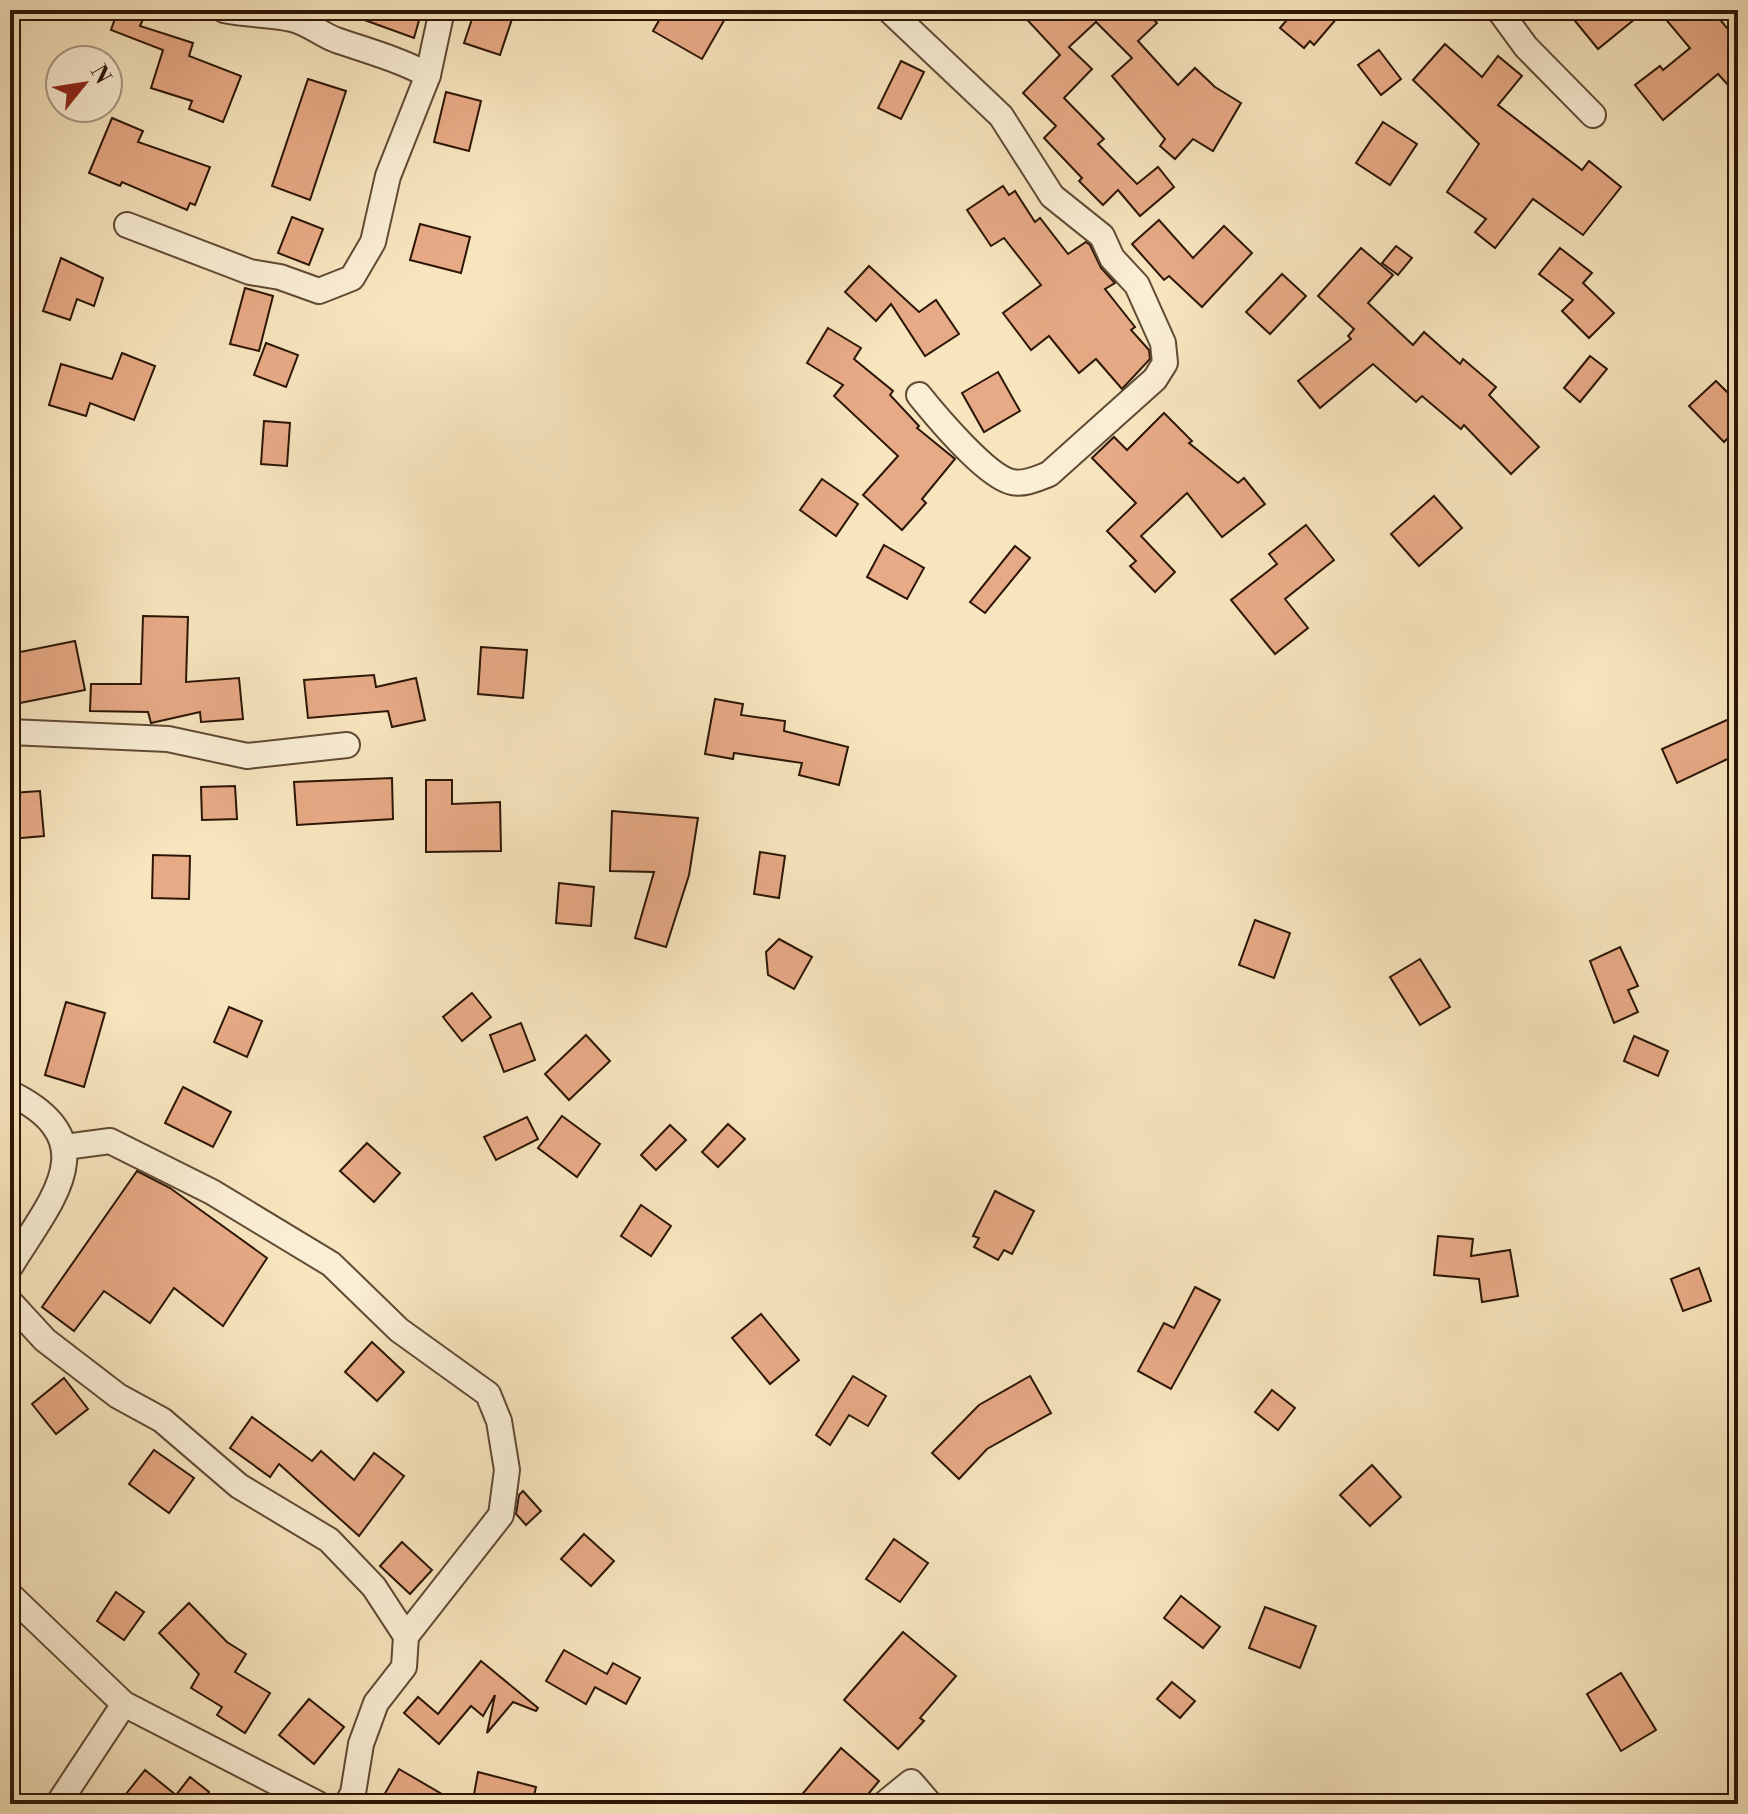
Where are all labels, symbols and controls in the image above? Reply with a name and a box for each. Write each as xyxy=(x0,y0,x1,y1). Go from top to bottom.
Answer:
north arrow xyxy=(44,44,124,124)
text: N xyxy=(84,60,116,90)

